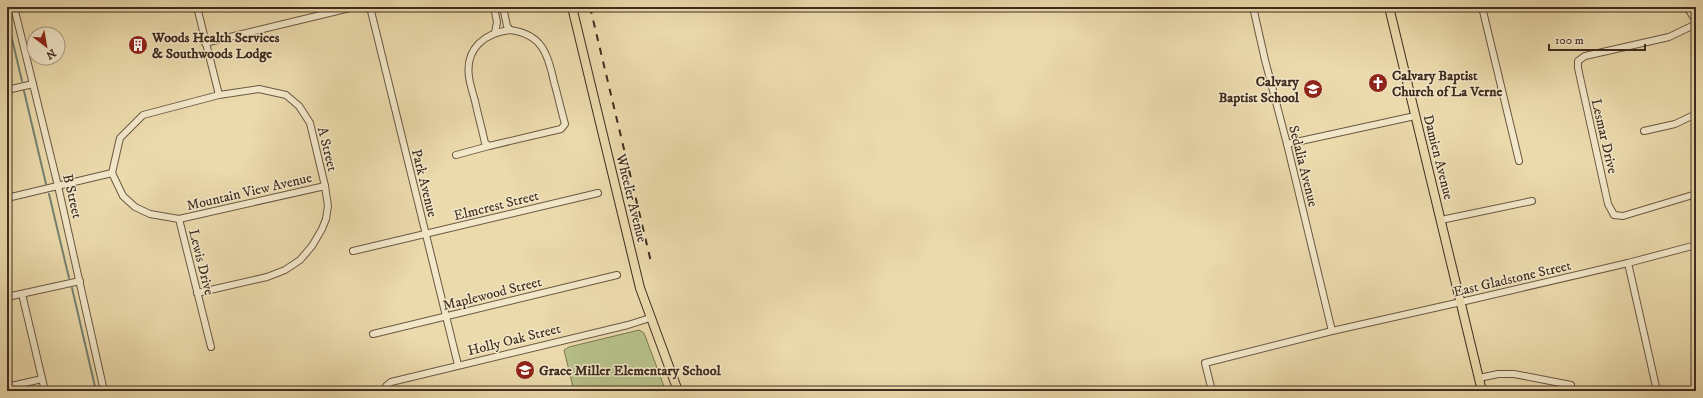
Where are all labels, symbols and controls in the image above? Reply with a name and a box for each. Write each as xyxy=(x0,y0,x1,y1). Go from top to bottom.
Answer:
north arrow xyxy=(26,26,66,66)
scale bar xyxy=(1549,26,1645,52)
place label: Woods Health Services & Southwoods Lodge xyxy=(151,29,280,63)
text: 100 m xyxy=(1555,33,1584,48)
building icon: Woods Health Services & Southwoods Lodge xyxy=(127,34,149,56)
text: N xyxy=(43,45,58,62)
place label: Calvary Baptist Church of La Verne xyxy=(1392,67,1503,101)
church icon: Calvary Baptist Church of La Verne xyxy=(1367,72,1389,94)
place label: Calvary Baptist School xyxy=(1218,73,1300,107)
school or university icon: Calvary Baptist School xyxy=(1302,78,1324,100)
street label: Lesmar Drive xyxy=(1587,97,1621,176)
street label: Damien Avenue xyxy=(1419,113,1457,202)
street label: Sedalia Avenue xyxy=(1284,124,1322,209)
street label: A Street xyxy=(313,125,341,174)
street label: Park Avenue xyxy=(407,147,441,219)
street label: Wheeler Avenue xyxy=(611,151,651,245)
street label: Mountain View Avenue xyxy=(185,169,314,215)
street label: B Street xyxy=(58,172,86,221)
street label: Elmcrest Street xyxy=(452,187,541,225)
street label: Lewis Drive xyxy=(184,227,218,297)
street label: East Gladstone Street xyxy=(1452,257,1573,301)
street label: Maplewood Street xyxy=(441,273,544,315)
street label: Holly Oak Street xyxy=(466,320,563,360)
school or university icon: Grace Miller Elementary School xyxy=(514,359,536,381)
place label: Grace Miller Elementary School xyxy=(539,362,721,380)

